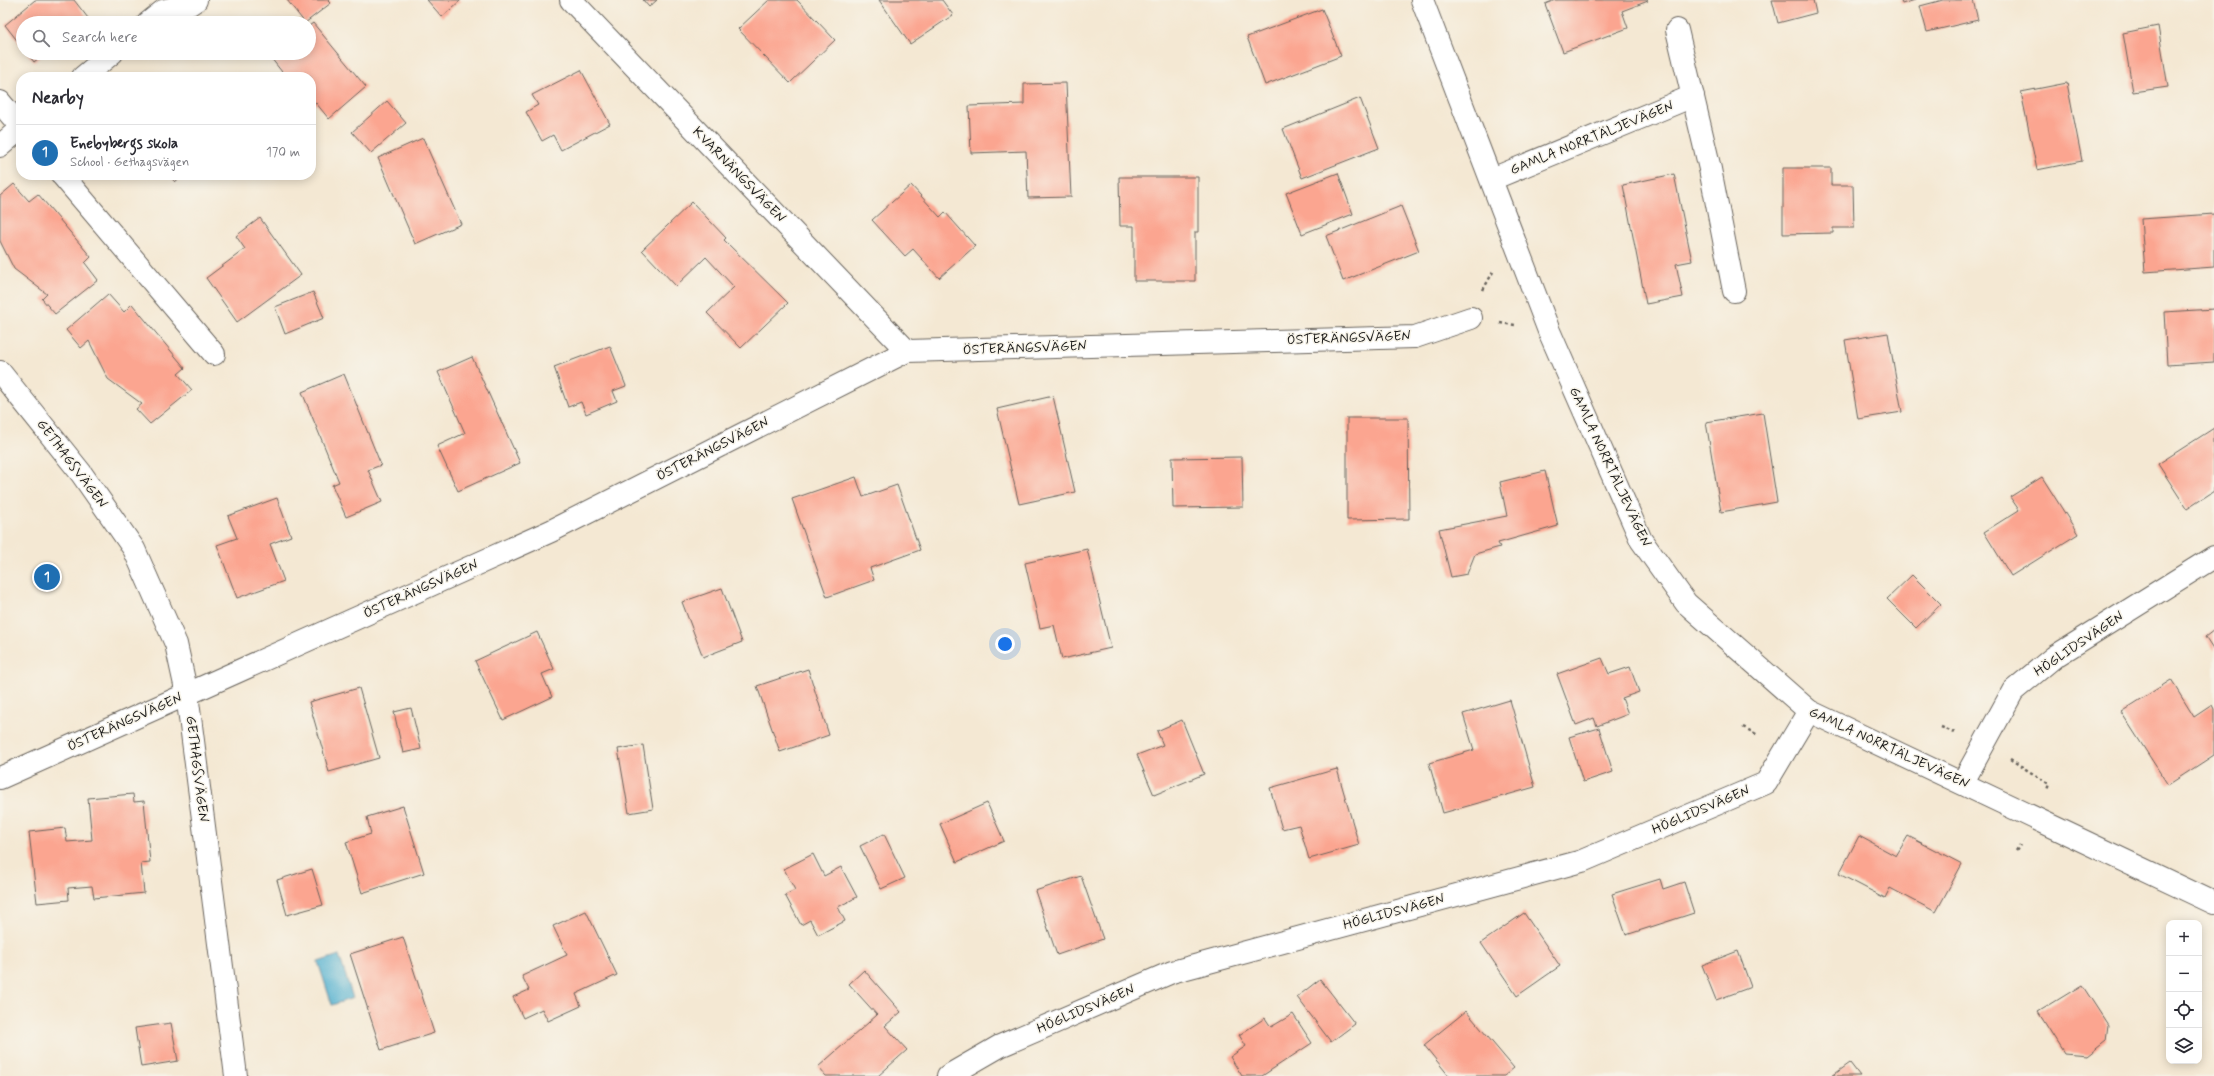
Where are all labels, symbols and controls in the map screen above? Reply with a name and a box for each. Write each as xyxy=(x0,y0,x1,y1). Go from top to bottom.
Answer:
search box xyxy=(16,16,316,60)
icon: search xyxy=(30,27,52,49)
text: Search here xyxy=(62,28,138,48)
text: Nearby xyxy=(32,87,84,109)
street label: GAMLA NORRTÄLJEVÄGEN xyxy=(1507,97,1677,179)
street label: KVARNÄNGSVÄGEN xyxy=(688,123,790,227)
text: Enebybergs skola xyxy=(70,134,178,154)
text: 1 xyxy=(42,144,48,161)
text: 170 m xyxy=(266,144,300,161)
text: School · Gethagsvägen xyxy=(70,154,189,171)
street label: ÖSTERÄNGSVÄGEN xyxy=(1287,327,1411,349)
street label: ÖSTERÄNGSVÄGEN xyxy=(963,337,1087,359)
street label: GAMLA NORRTÄLJEVÄGEN xyxy=(1565,384,1655,550)
street label: ÖSTERÄNGSVÄGEN xyxy=(654,413,772,485)
street label: GETHAGSVÄGEN xyxy=(33,416,111,512)
street label: ÖSTERÄNGSVÄGEN xyxy=(361,556,481,622)
pin: 1 xyxy=(34,562,60,592)
street label: HÖGLIDSVÄGEN xyxy=(2031,607,2127,681)
your location xyxy=(995,634,1015,654)
street label: ÖSTERÄNGSVÄGEN xyxy=(65,689,185,755)
street label: GAMLA NORRTÄLJEVÄGEN xyxy=(1806,703,1972,793)
street label: GETHAGSVÄGEN xyxy=(182,715,212,823)
street label: HÖGLIDSVÄGEN xyxy=(1649,781,1753,839)
street label: HÖGLIDSVÄGEN xyxy=(1341,890,1447,934)
map controls xyxy=(2166,920,2202,1064)
button: + xyxy=(2166,920,2202,956)
button: − xyxy=(2166,956,2202,992)
street label: HÖGLIDSVÄGEN xyxy=(1034,980,1138,1038)
button: locate xyxy=(2166,992,2202,1028)
button: layers xyxy=(2166,1028,2202,1064)

